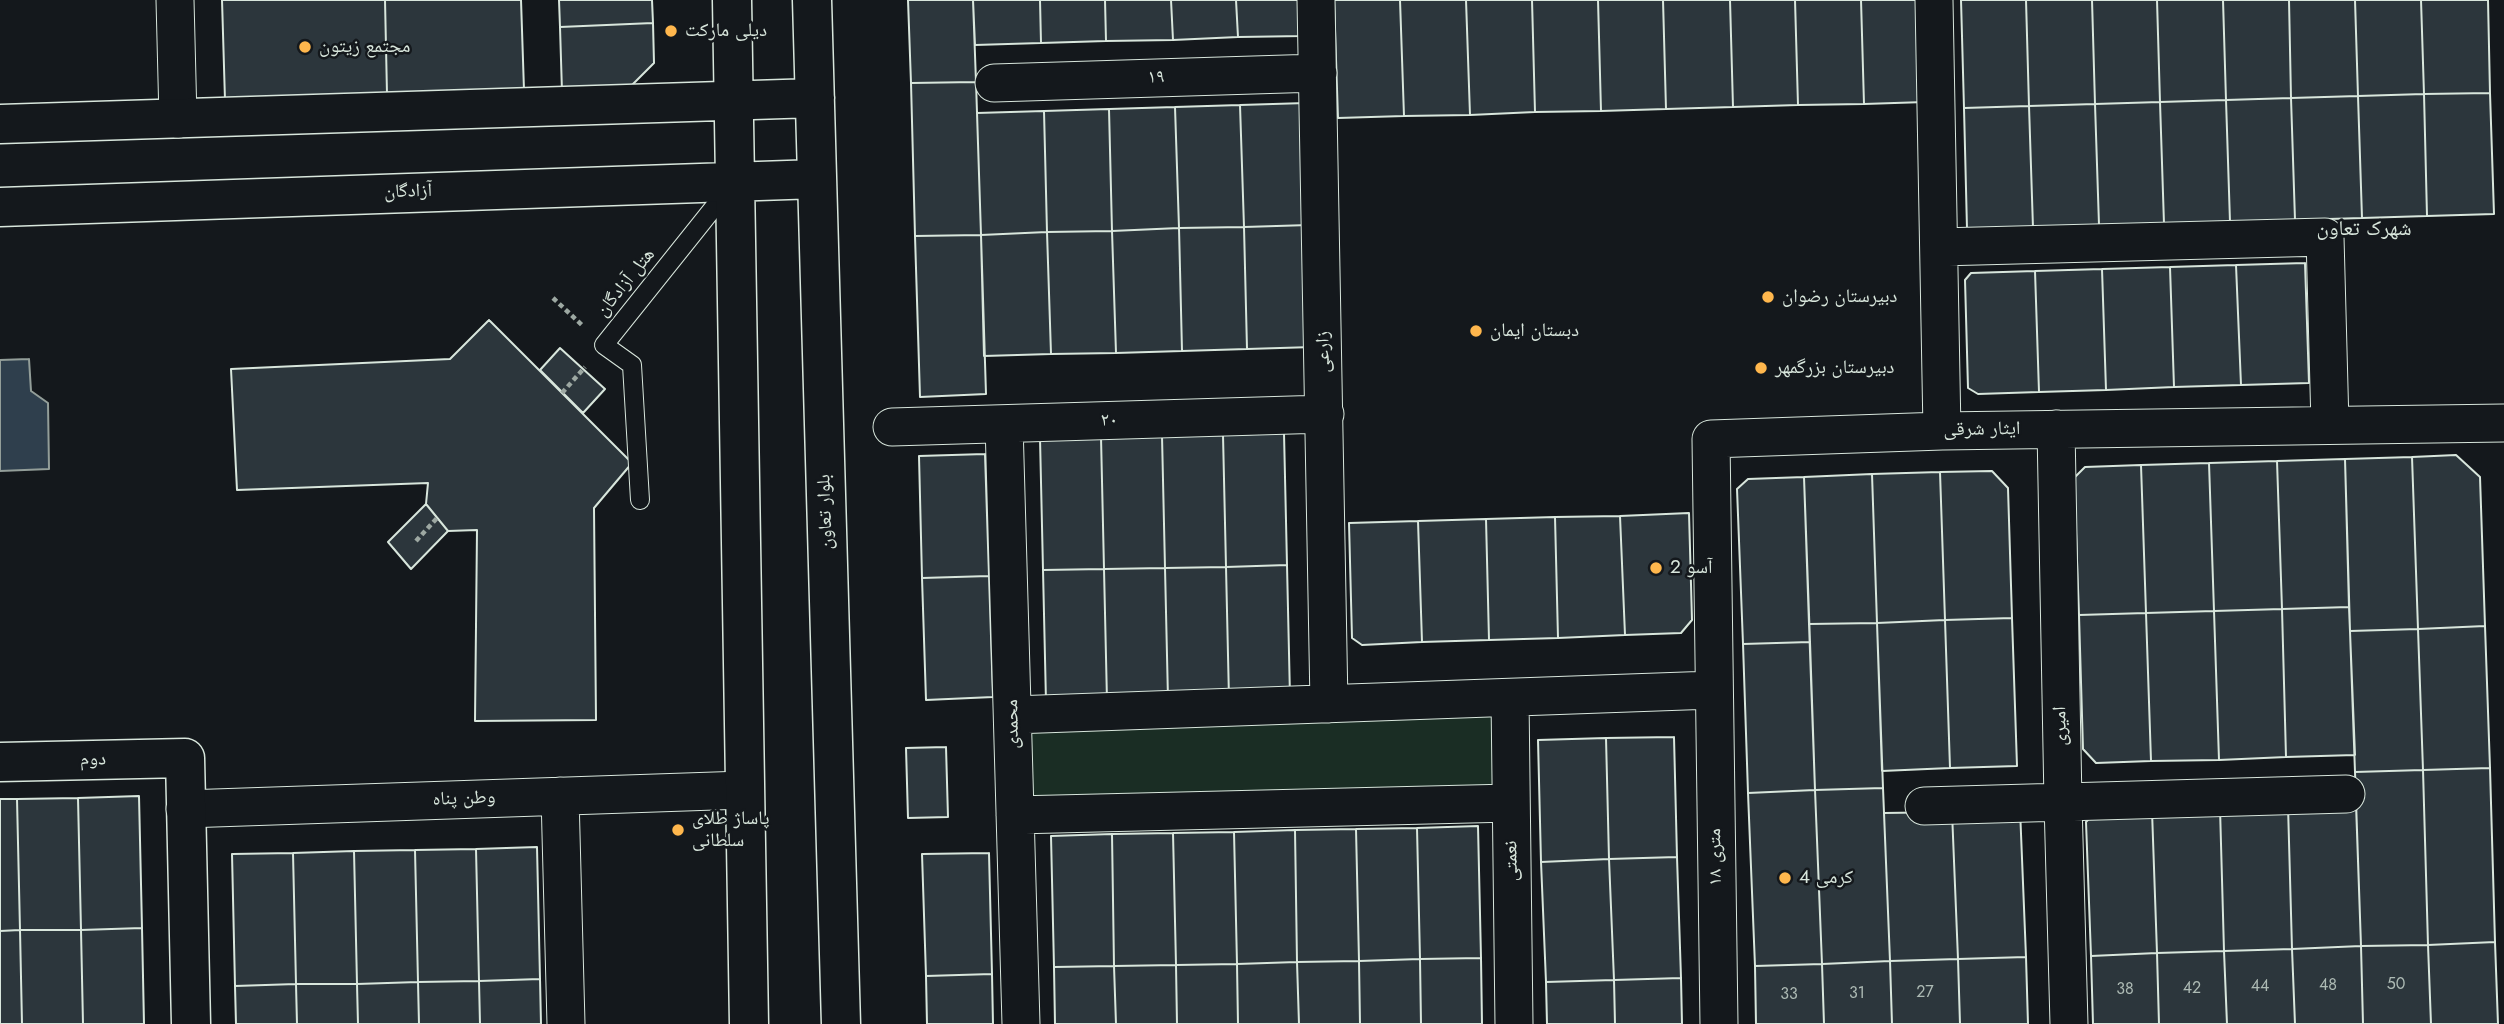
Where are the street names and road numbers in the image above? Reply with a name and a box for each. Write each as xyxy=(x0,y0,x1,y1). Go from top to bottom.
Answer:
street label: ۱۹ xyxy=(1147,66,1165,90)
street label: آزادگان xyxy=(384,180,432,204)
street label: هتل آزادگان xyxy=(591,244,661,322)
street label: زارعی xyxy=(1312,331,1336,373)
street label: ۲۰ xyxy=(1100,409,1118,433)
street label: ایثار شرقی xyxy=(1943,418,2021,442)
street label: بلوار تعاون xyxy=(813,474,839,550)
street label: محمدی xyxy=(1001,699,1025,749)
street label: امیری xyxy=(2049,706,2073,746)
street label: دوم xyxy=(80,748,106,772)
street label: وطن پناه xyxy=(432,787,496,811)
street label: ۱۸ متری xyxy=(1704,828,1728,886)
street label: نعمتی xyxy=(1500,840,1524,882)

